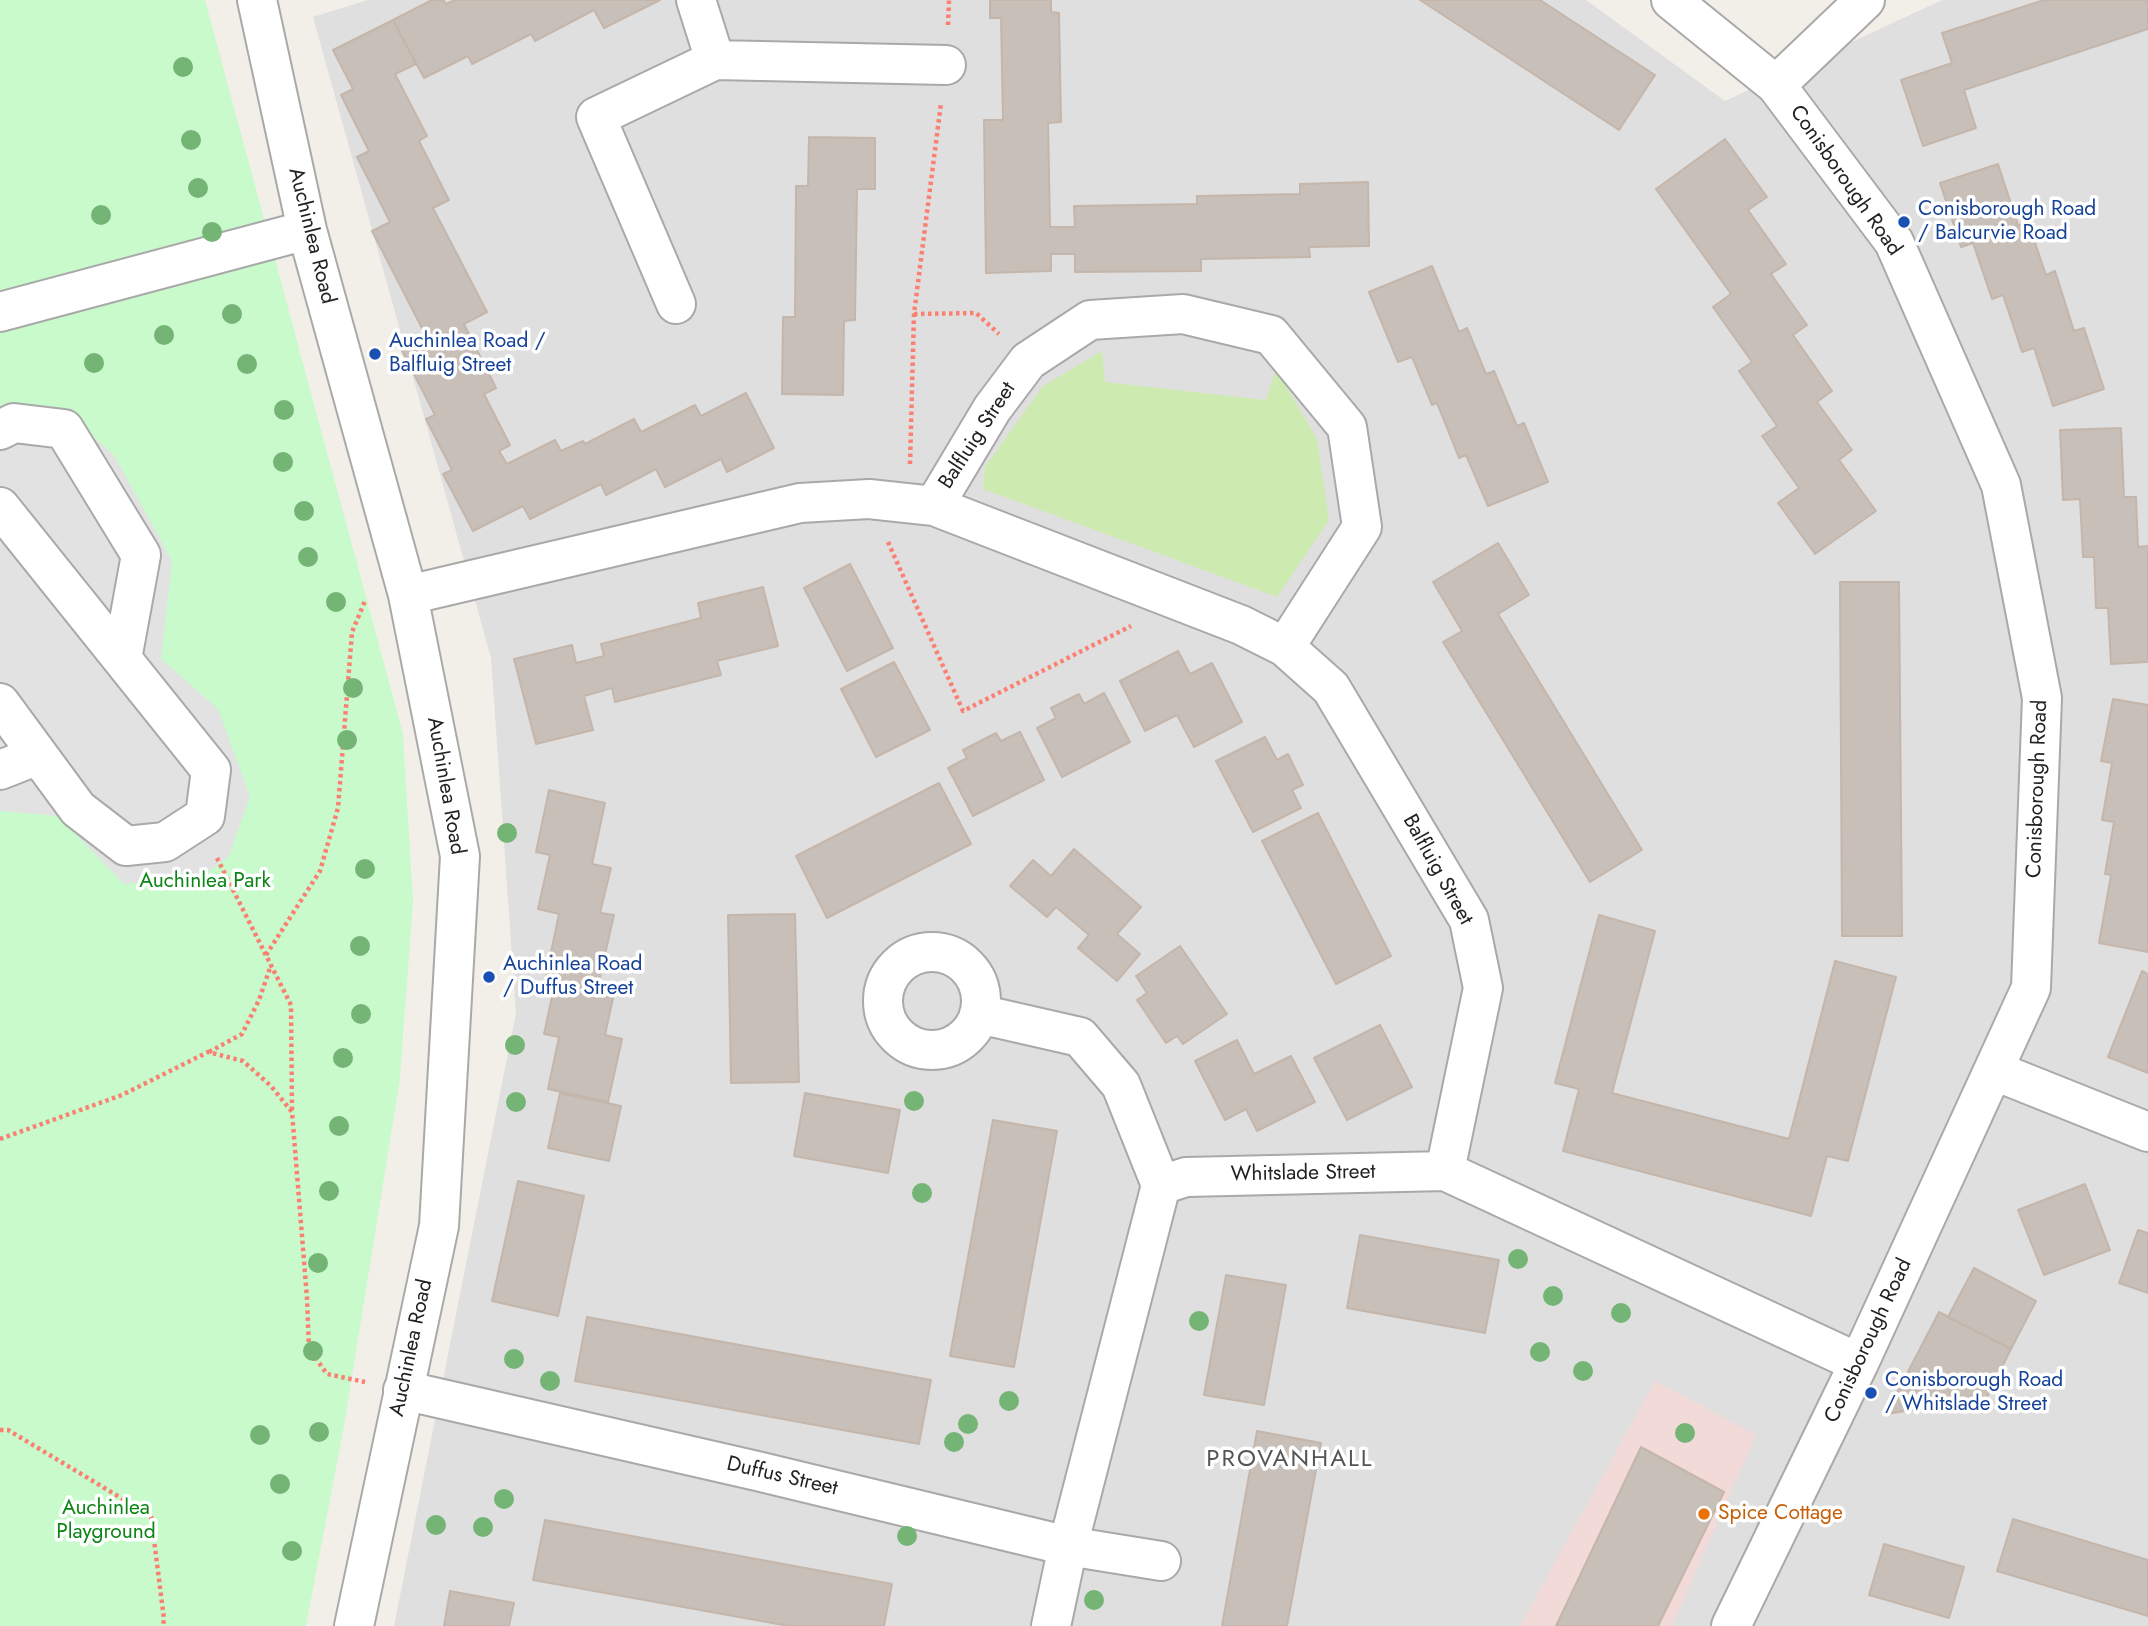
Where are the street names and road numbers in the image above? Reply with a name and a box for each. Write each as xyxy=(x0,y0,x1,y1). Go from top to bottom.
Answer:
street label: Conisborough Road xyxy=(1784,101,1906,261)
street label: Auchinlea Road xyxy=(282,165,340,307)
street label: Balfluig Street xyxy=(934,378,1022,494)
street label: Conisborough Road xyxy=(2022,700,2054,878)
street label: Auchinlea Road xyxy=(420,715,470,857)
street label: Balfluig Street xyxy=(1396,810,1478,930)
street label: Whitslade Street xyxy=(1230,1160,1376,1188)
street label: Conisborough Road xyxy=(1820,1255,1918,1427)
street label: Auchinlea Road xyxy=(385,1277,439,1419)
street label: Duffus Street xyxy=(724,1452,840,1502)

